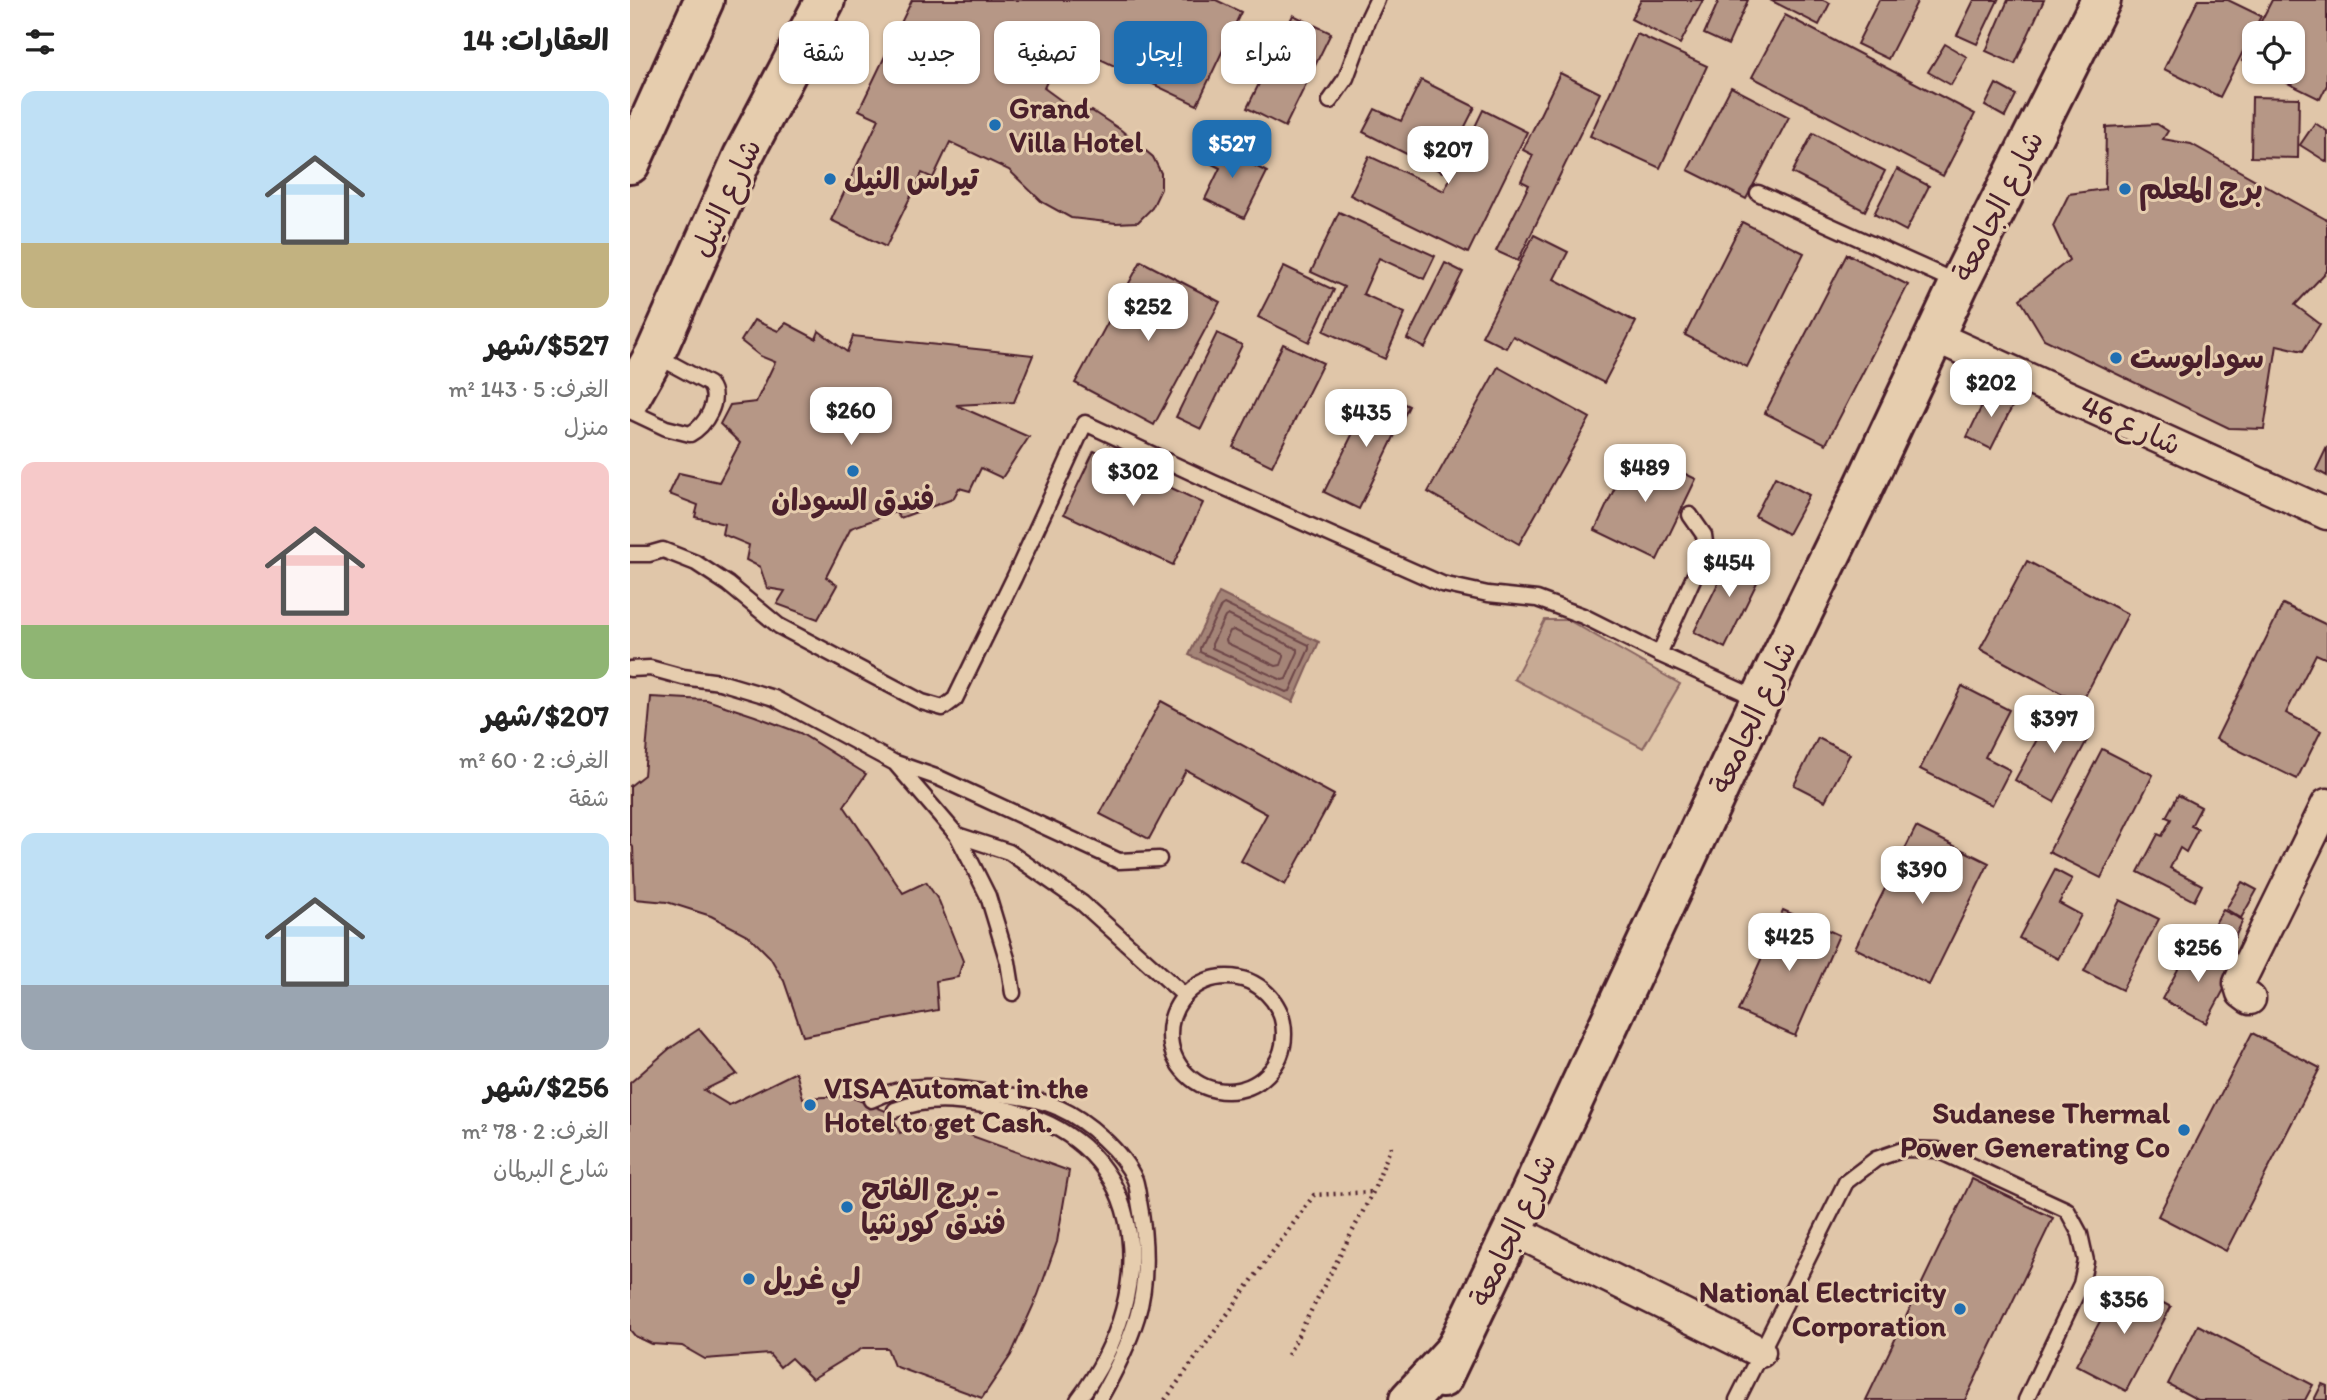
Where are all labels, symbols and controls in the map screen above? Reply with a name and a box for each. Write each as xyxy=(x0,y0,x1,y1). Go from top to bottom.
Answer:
text: العقارات: 14 xyxy=(462,21,609,58)
chip: شقة xyxy=(779,21,869,84)
chip: جديد xyxy=(883,21,980,84)
chip: تصفية xyxy=(994,21,1100,84)
chip: إيجار xyxy=(1114,21,1207,84)
chip: شراء xyxy=(1221,21,1316,84)
map controls xyxy=(2242,21,2305,84)
button: locate xyxy=(2242,21,2305,84)
icon: filters xyxy=(21,23,59,61)
place label: Grand Villa Hotel xyxy=(1009,89,1143,160)
marker: Grand Villa Hotel xyxy=(987,117,1003,133)
pin: $527 xyxy=(1191,120,1273,180)
street label: شارع الجامعة xyxy=(1944,124,2054,289)
pin: $207 xyxy=(1407,127,1489,186)
text: $527 xyxy=(1208,129,1256,157)
street label: شارع النيل xyxy=(682,133,772,264)
text: $207 xyxy=(1423,135,1473,163)
icon: home xyxy=(252,137,378,263)
place label: تيراس النيل xyxy=(844,160,980,197)
place label: برج المعلم xyxy=(2139,170,2263,211)
marker: تيراس النيل xyxy=(822,171,838,187)
marker: برج المعلم xyxy=(2117,181,2133,197)
pin: $252 xyxy=(1107,284,1189,343)
text: $252 xyxy=(1124,292,1172,320)
text: $527/شهر xyxy=(485,326,609,363)
place label: سودابوست xyxy=(2130,339,2264,377)
marker: سودابوست xyxy=(2108,350,2124,366)
pin: $202 xyxy=(1950,360,2032,419)
text: $202 xyxy=(1966,368,2016,396)
text: الغرف: 5 · 143 m² xyxy=(448,375,609,403)
street label: شارع 46 xyxy=(2074,386,2187,466)
pin: $260 xyxy=(810,388,892,447)
pin: $435 xyxy=(1325,390,1407,449)
text: $260 xyxy=(826,396,876,424)
text: $435 xyxy=(1341,398,1391,426)
text: منزل xyxy=(564,413,609,441)
pin: $489 xyxy=(1604,444,1686,504)
pin: $302 xyxy=(1092,448,1174,508)
text: $489 xyxy=(1620,453,1670,481)
text: $302 xyxy=(1108,457,1158,485)
marker: فندق السودان xyxy=(845,463,861,479)
place label: فندق السودان xyxy=(771,481,935,519)
icon: home xyxy=(252,508,378,634)
pin: $454 xyxy=(1688,540,1770,599)
text: $454 xyxy=(1703,548,1755,576)
street label: شارع الجامعة xyxy=(1701,634,1807,800)
pin: $397 xyxy=(2013,696,2095,755)
text: $207/شهر xyxy=(482,697,609,734)
text: $397 xyxy=(2030,704,2078,732)
text: الغرف: 2 · 60 m² xyxy=(459,746,609,774)
text: شقة xyxy=(569,784,609,812)
pin: $390 xyxy=(1881,846,1963,906)
text: $390 xyxy=(1897,855,1947,883)
icon: home xyxy=(252,879,378,1005)
pin: $425 xyxy=(1748,914,1830,973)
text: $425 xyxy=(1764,922,1814,950)
pin: $256 xyxy=(2157,925,2239,984)
text: $256 xyxy=(2174,933,2222,961)
text: $256/شهر xyxy=(484,1068,609,1105)
place label: VISA Automat in the Hotel to get Cash. xyxy=(824,1069,1089,1140)
place label: Sudanese Thermal Power Generating Co xyxy=(1900,1094,2170,1165)
marker: VISA Automat in the Hotel to get Cash. xyxy=(802,1097,818,1113)
text: الغرف: 2 · 78 m² xyxy=(461,1117,609,1145)
marker: Sudanese Thermal Power Generating Co xyxy=(2176,1122,2192,1138)
street label: شارع الجامعة xyxy=(1461,1147,1567,1313)
text: شارع البرلمان xyxy=(493,1155,609,1183)
place label: برج الفاتح - فندق كورنثيا xyxy=(861,1171,1006,1243)
marker: برج الفاتح - فندق كورنثيا xyxy=(839,1199,855,1215)
place label: لي غريل xyxy=(763,1260,861,1305)
marker: لي غريل xyxy=(741,1271,757,1287)
place label: National Electricity Corporation xyxy=(1699,1273,1947,1344)
pin: $356 xyxy=(2083,1276,2165,1336)
text: $356 xyxy=(2100,1285,2148,1313)
marker: National Electricity Corporation xyxy=(1952,1301,1968,1317)

